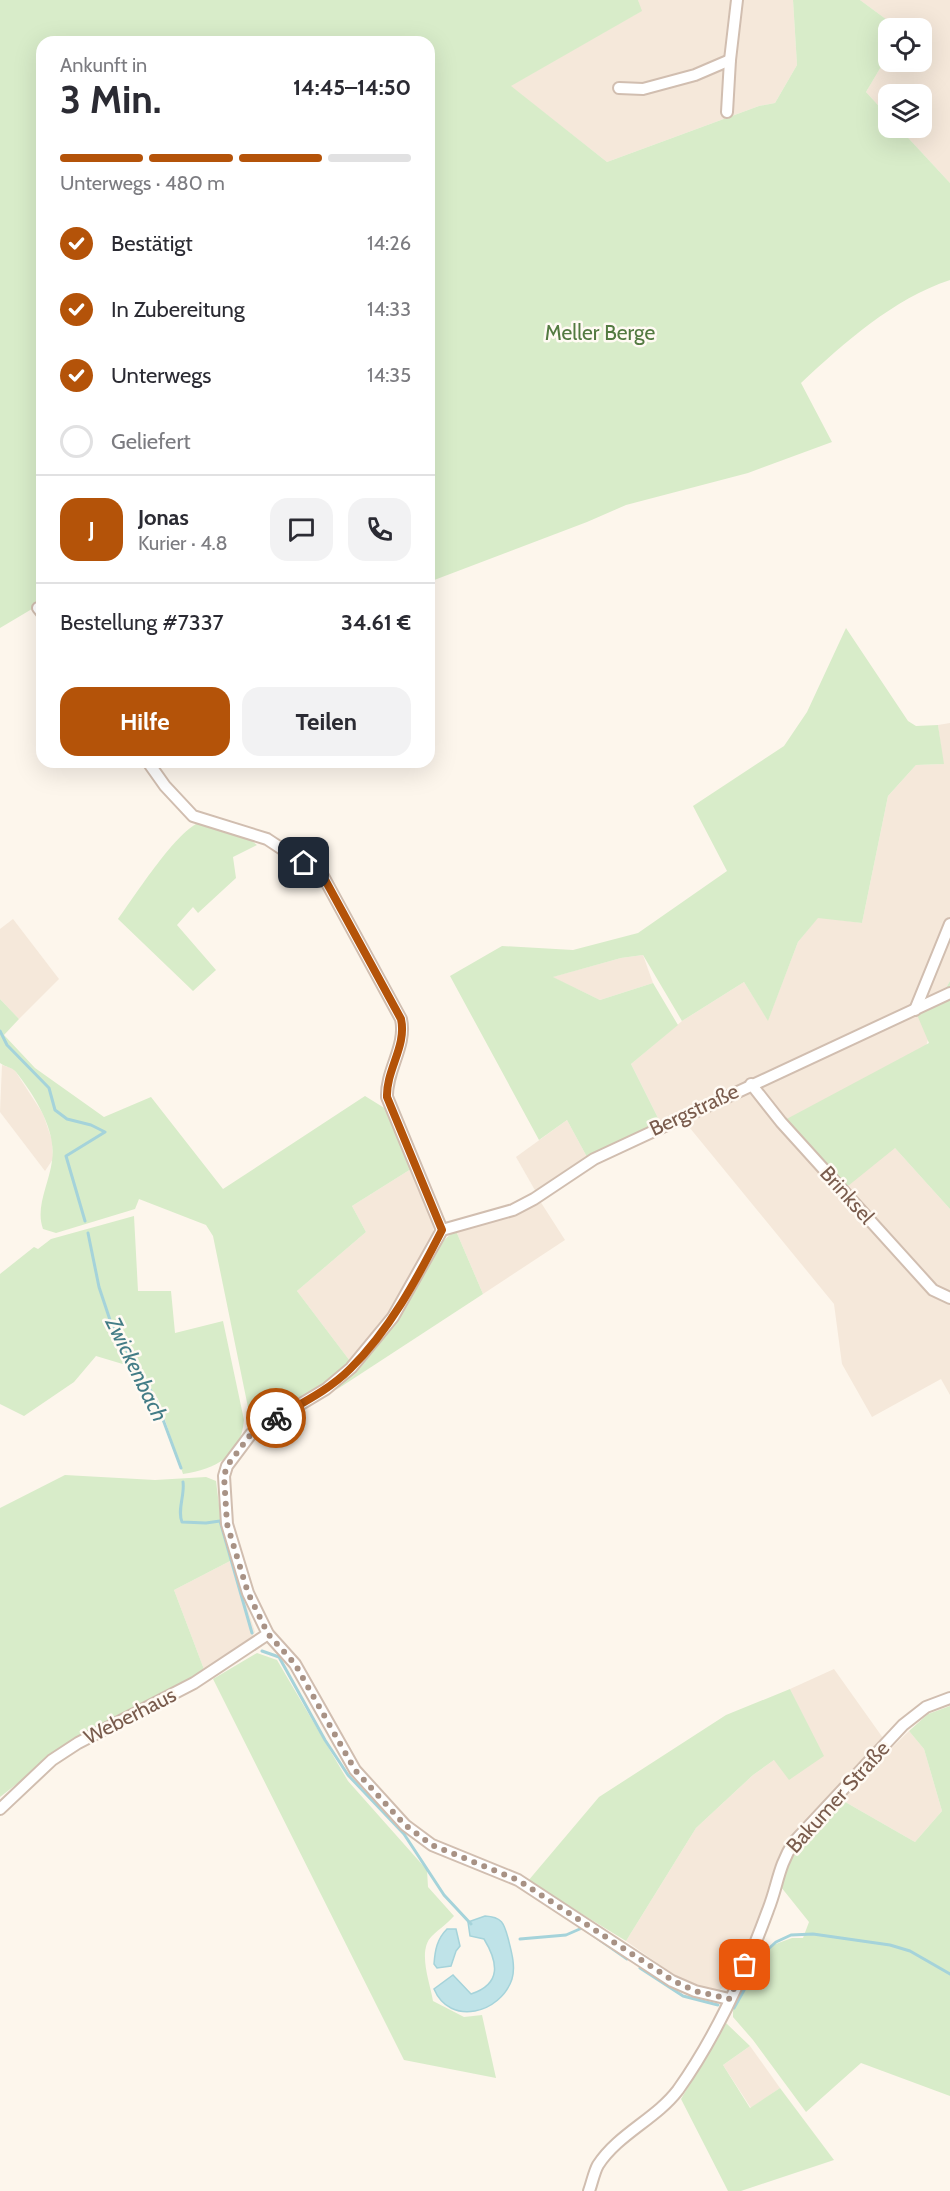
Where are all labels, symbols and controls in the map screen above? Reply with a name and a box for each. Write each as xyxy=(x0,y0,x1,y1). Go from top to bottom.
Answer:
map controls xyxy=(878,18,932,138)
button: locate xyxy=(878,18,932,72)
text: Ankunft in xyxy=(60,53,147,77)
text: 14:45–14:50 xyxy=(293,74,411,101)
text: 3 Min. xyxy=(60,75,161,123)
button: layers xyxy=(878,84,932,138)
text: Unterwegs · 480 m xyxy=(60,171,225,195)
icon: check xyxy=(60,227,93,260)
text: Bestätigt xyxy=(111,230,193,257)
text: 14:26 xyxy=(367,231,411,255)
icon: check xyxy=(60,293,93,326)
text: In Zubereitung xyxy=(111,296,245,323)
text: 14:33 xyxy=(367,297,411,321)
park label: Meller Berge xyxy=(545,320,655,345)
icon: check xyxy=(60,359,93,392)
text: Unterwegs xyxy=(111,362,211,389)
text: 14:35 xyxy=(367,363,411,387)
text: Geliefert xyxy=(111,428,191,455)
button: chat xyxy=(270,498,333,561)
button: phone xyxy=(348,498,411,561)
text: Jonas xyxy=(138,504,189,531)
text: J xyxy=(88,516,95,543)
text: Kurier · 4.8 xyxy=(138,531,228,555)
text: Bestellung #7337 xyxy=(60,609,224,636)
text: 34.61 € xyxy=(341,609,411,636)
button: Hilfe xyxy=(60,687,230,756)
button: Teilen xyxy=(242,687,411,756)
pin xyxy=(278,837,329,888)
icon: home xyxy=(287,846,320,879)
street label: Bergstraße xyxy=(645,1078,743,1141)
street label: Brinksel xyxy=(815,1161,880,1229)
water label: Zwickenbach xyxy=(99,1312,173,1426)
courier xyxy=(246,1388,306,1448)
icon: bike xyxy=(260,1402,293,1435)
street label: Weberhaus xyxy=(80,1682,180,1749)
street label: Bakumer Straße xyxy=(781,1735,895,1858)
pin xyxy=(719,1939,770,1990)
icon: bag xyxy=(728,1948,761,1981)

